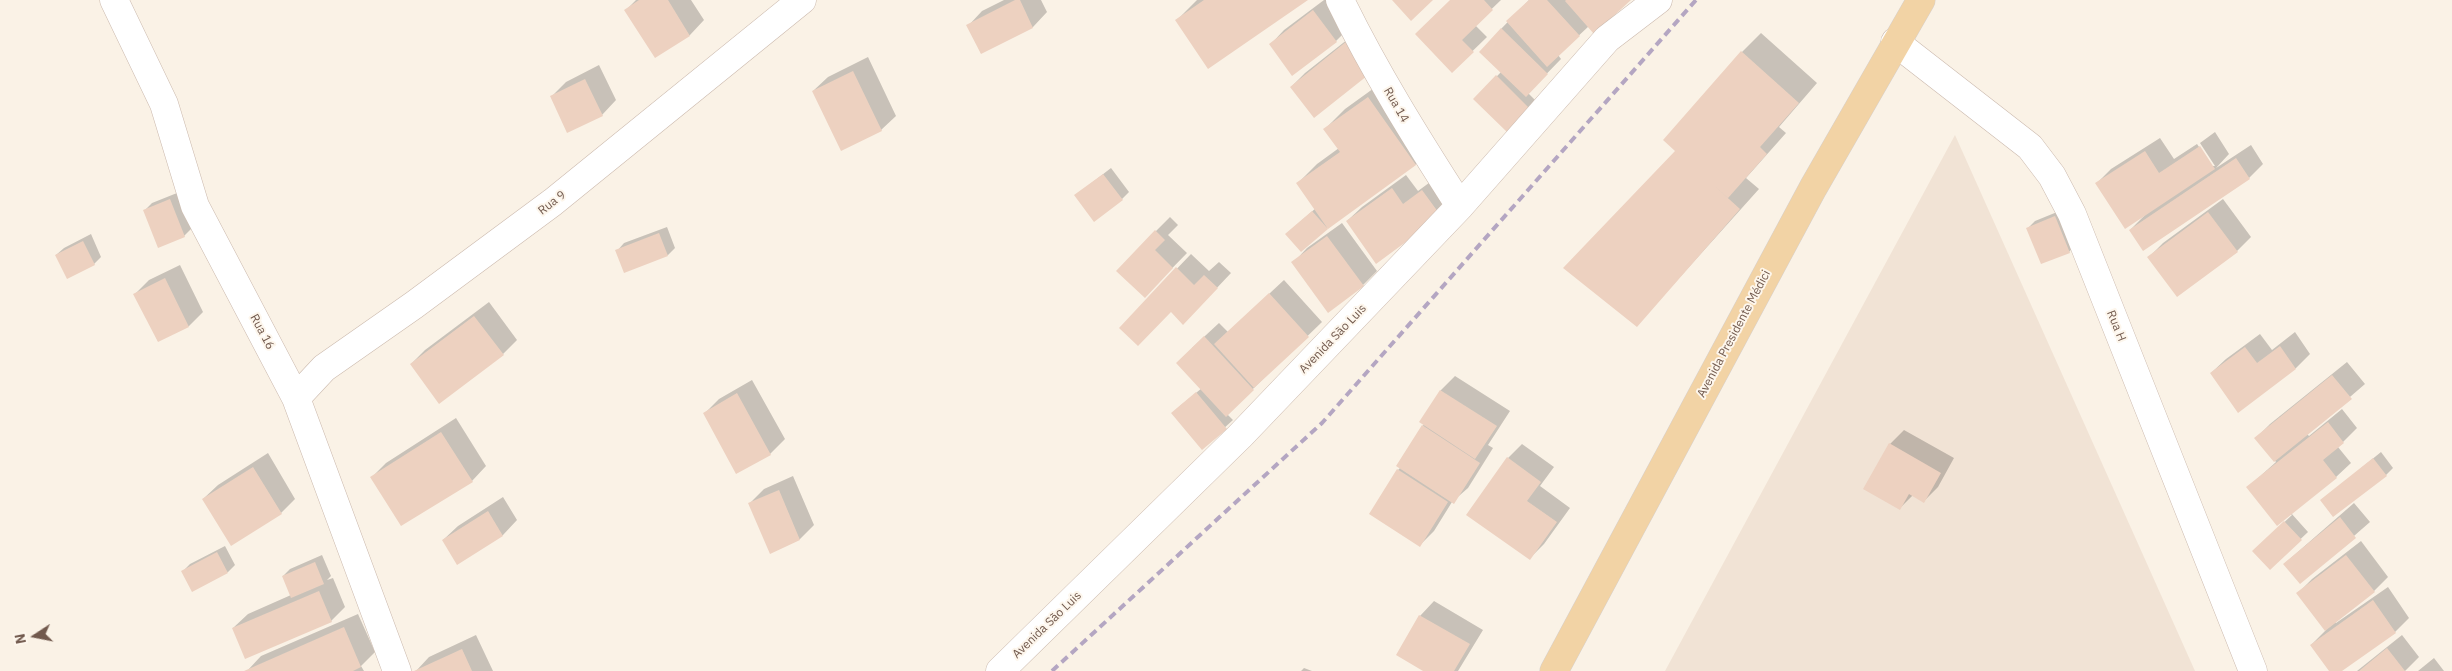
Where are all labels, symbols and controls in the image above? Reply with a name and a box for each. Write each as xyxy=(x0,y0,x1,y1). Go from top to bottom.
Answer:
street label: Rua 14 xyxy=(1380,85,1412,125)
street label: Rua 9 xyxy=(535,188,569,218)
street label: Avenida Presidente Médici xyxy=(1694,268,1774,400)
street label: Avenida São Luis xyxy=(1296,302,1370,376)
street label: Rua H xyxy=(2103,308,2129,344)
street label: Rua 16 xyxy=(247,312,277,352)
street label: Avenida São Luis xyxy=(1010,588,1084,662)
north arrow xyxy=(10,611,60,661)
text: N xyxy=(10,632,30,646)

